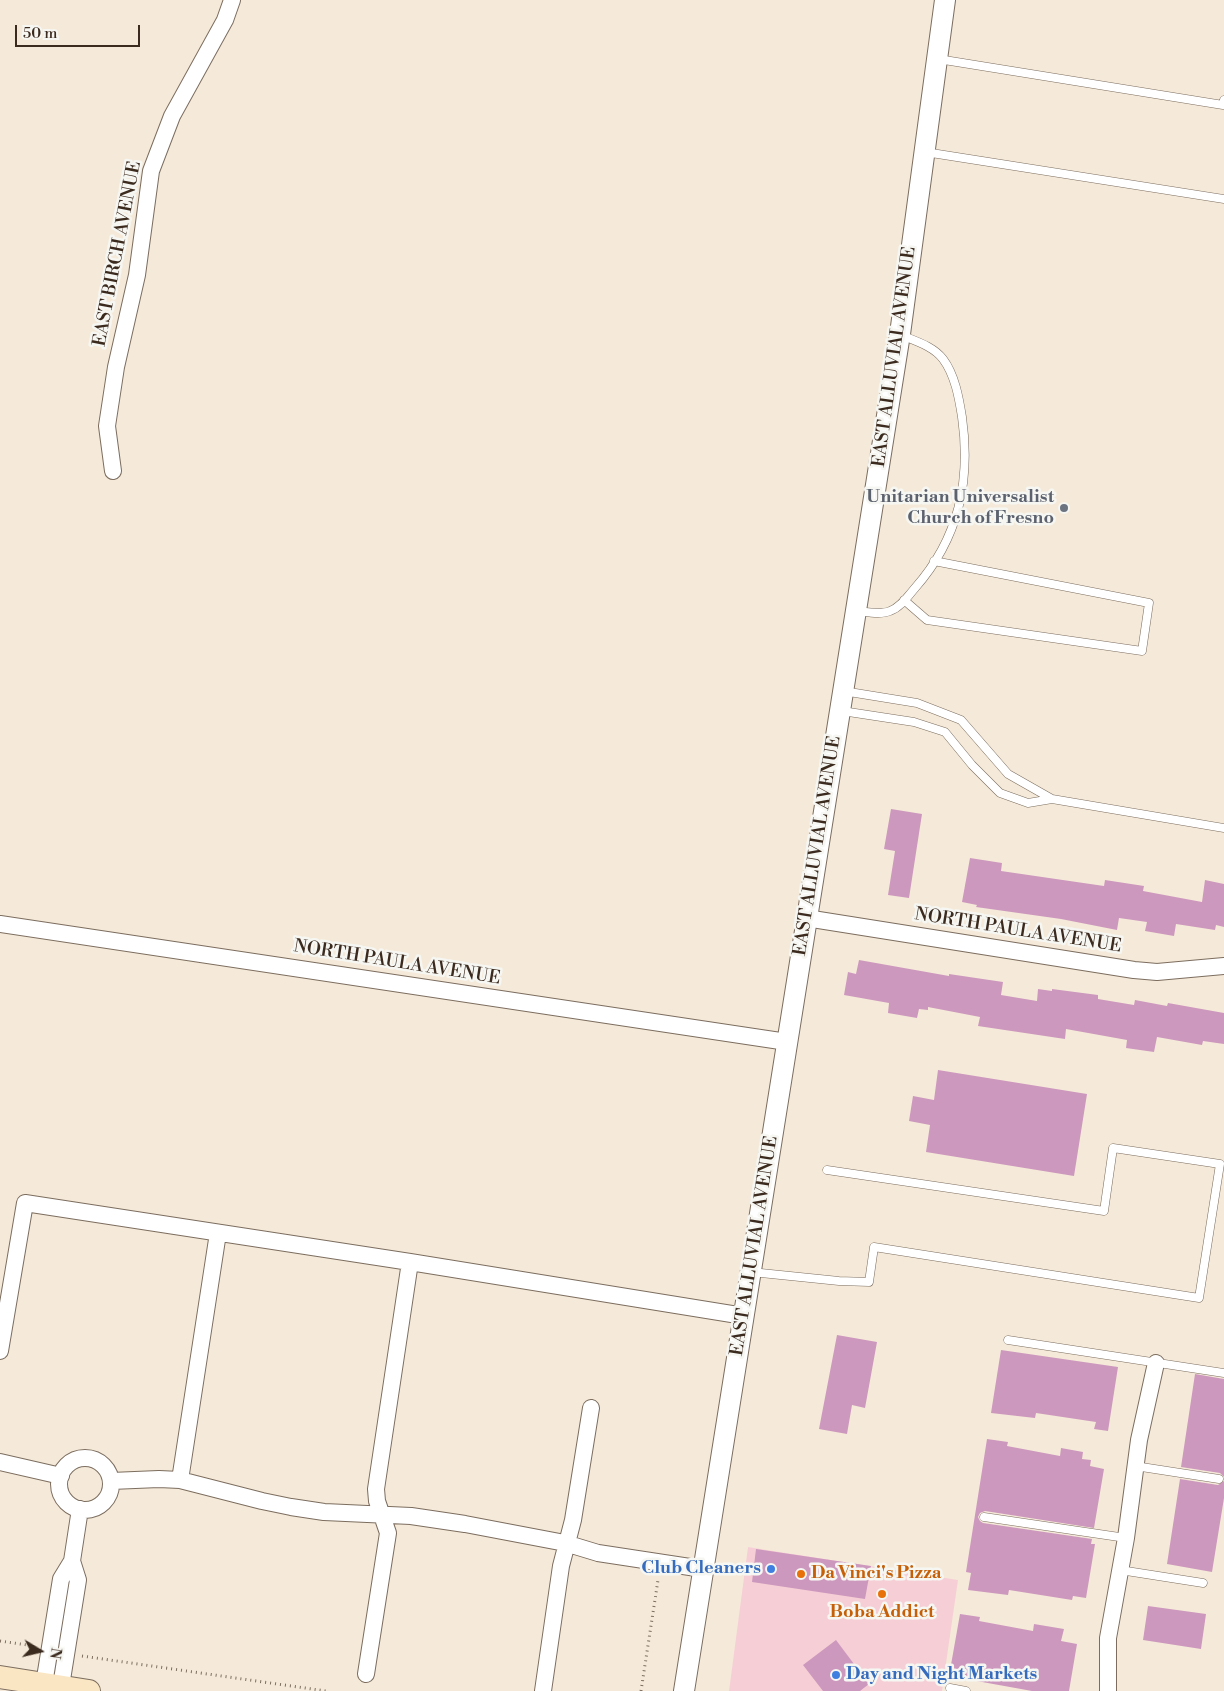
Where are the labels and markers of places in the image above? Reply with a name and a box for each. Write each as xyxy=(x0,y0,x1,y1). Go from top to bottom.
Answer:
place label: Unitarian Universalist Church of Fresno xyxy=(866,487,1054,530)
marker: Unitarian Universalist Church of Fresno xyxy=(1058,502,1070,514)
place label: Club Cleaners xyxy=(641,1558,761,1580)
marker: Club Cleaners xyxy=(765,1563,777,1575)
place label: Da Vinci's Pizza xyxy=(811,1563,941,1585)
marker: Da Vinci's Pizza xyxy=(795,1568,807,1580)
marker: Boba Addict xyxy=(876,1588,888,1600)
place label: Boba Addict xyxy=(830,1602,934,1624)
place label: Day and Night Markets xyxy=(846,1664,1037,1686)
marker: Day and Night Markets xyxy=(830,1669,842,1681)

